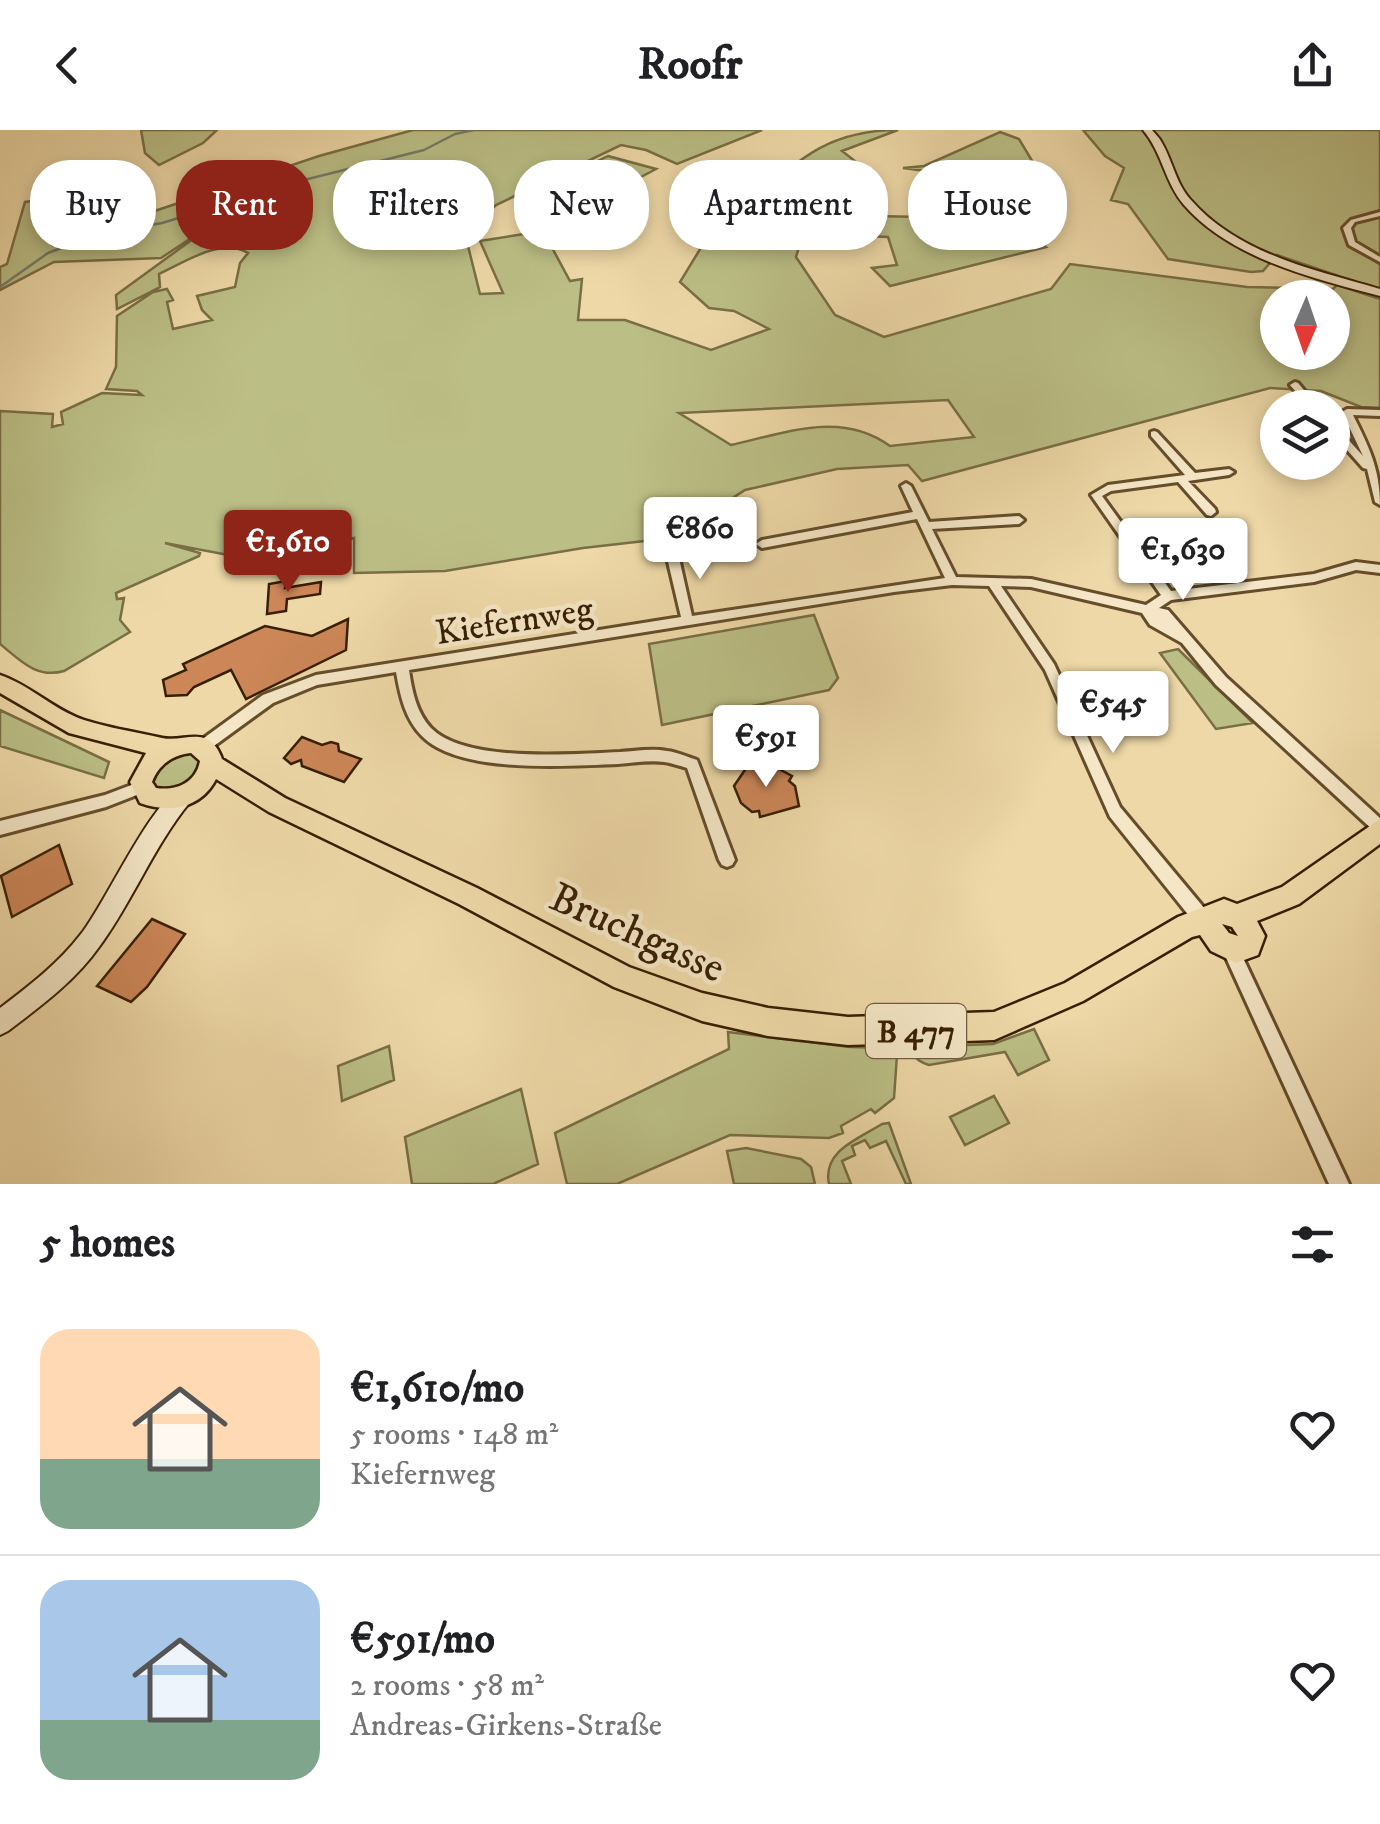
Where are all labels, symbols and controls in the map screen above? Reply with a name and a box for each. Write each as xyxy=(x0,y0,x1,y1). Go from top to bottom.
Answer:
text: Roofr xyxy=(638,37,742,93)
icon: back xyxy=(40,38,95,93)
icon: share xyxy=(1285,38,1340,93)
chip: Buy xyxy=(30,160,156,250)
chip: Rent xyxy=(176,160,313,250)
chip: Filters xyxy=(333,160,494,250)
chip: New xyxy=(514,160,649,250)
chip: Apartment xyxy=(669,160,888,250)
chip: House xyxy=(908,160,1067,250)
north arrow xyxy=(1260,280,1350,370)
map controls xyxy=(1260,280,1350,480)
button: layers xyxy=(1260,390,1350,480)
pin: €860 xyxy=(641,497,759,582)
text: €860 xyxy=(666,509,734,549)
pin: €1,610 xyxy=(207,510,369,595)
pin: €1,630 xyxy=(1102,518,1264,603)
text: €1,610 xyxy=(246,522,330,562)
text: €1,630 xyxy=(1141,530,1225,570)
street label: Kiefernweg xyxy=(433,588,597,656)
pin: €545 xyxy=(1054,671,1172,756)
text: €545 xyxy=(1079,683,1147,723)
pin: €591 xyxy=(707,705,825,790)
text: €591 xyxy=(735,717,797,757)
street label: Bruchgasse xyxy=(541,872,732,995)
road number: B 477 xyxy=(866,1004,966,1058)
icon: filters xyxy=(1285,1217,1340,1272)
text: 5 homes xyxy=(40,1218,175,1270)
text: €1,610/mo xyxy=(350,1363,524,1415)
icon: home xyxy=(120,1369,240,1489)
icon: heart xyxy=(1285,1402,1340,1457)
text: 5 rooms · 148 m² xyxy=(350,1415,558,1455)
text: Kiefernweg xyxy=(350,1455,495,1495)
text: €591/mo xyxy=(350,1614,495,1666)
icon: home xyxy=(120,1620,240,1740)
icon: heart xyxy=(1285,1653,1340,1708)
text: 2 rooms · 58 m² xyxy=(350,1666,544,1706)
text: Andreas-Girkens-Straße xyxy=(350,1706,662,1746)

